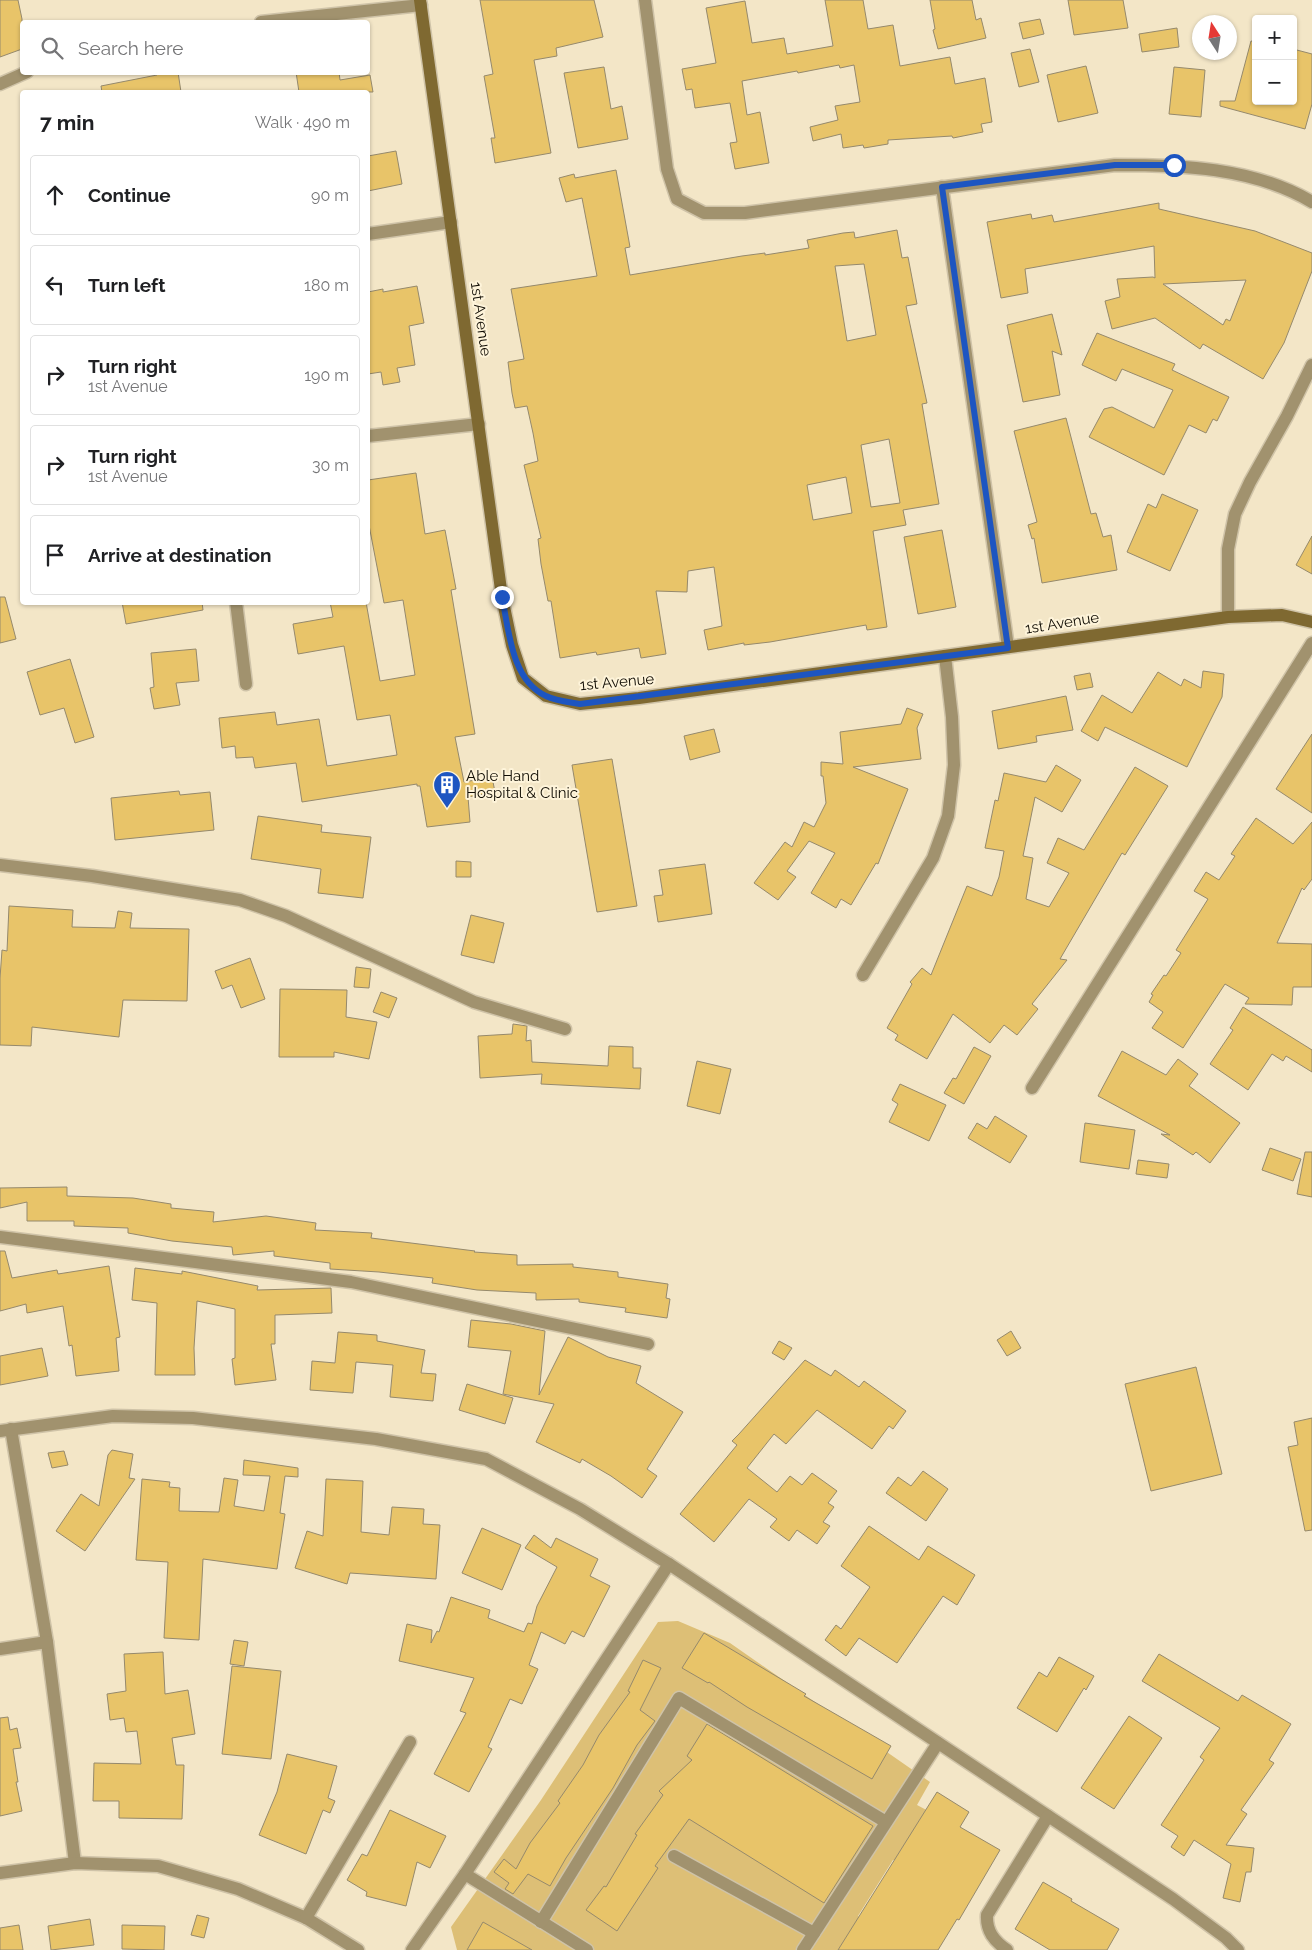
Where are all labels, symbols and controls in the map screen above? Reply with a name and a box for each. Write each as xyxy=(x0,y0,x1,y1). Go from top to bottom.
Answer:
north arrow xyxy=(1192,15,1237,60)
map controls xyxy=(1252,15,1297,105)
button: + xyxy=(1252,15,1297,60)
search box xyxy=(20,20,370,75)
icon: search xyxy=(38,34,66,62)
text: Search here xyxy=(78,37,184,59)
button: − xyxy=(1252,60,1297,105)
text: 7 min xyxy=(40,110,94,135)
text: Walk · 490 m xyxy=(255,113,350,132)
route start xyxy=(1163,154,1186,177)
icon: ahead xyxy=(41,181,69,209)
text: Continue xyxy=(88,184,171,206)
text: 90 m xyxy=(311,186,349,205)
icon: left xyxy=(41,271,69,299)
text: Turn left xyxy=(88,274,165,296)
text: 180 m xyxy=(304,276,349,295)
street label: 1st Avenue xyxy=(467,281,495,357)
text: Turn right xyxy=(88,355,177,377)
icon: right xyxy=(41,361,69,389)
text: 190 m xyxy=(304,366,349,385)
text: 1st Avenue xyxy=(88,377,168,396)
text: Turn right xyxy=(88,445,177,467)
icon: right xyxy=(41,451,69,479)
text: 30 m xyxy=(312,456,349,475)
text: 1st Avenue xyxy=(88,467,168,486)
icon: arrive xyxy=(41,541,69,569)
text: Arrive at destination xyxy=(88,544,272,566)
route end xyxy=(491,586,514,609)
street label: 1st Avenue xyxy=(1024,608,1100,638)
street label: 1st Avenue xyxy=(579,670,655,694)
place label: Able Hand Hospital & Clinic xyxy=(466,767,578,802)
building icon: Able Hand Hospital & Clinic xyxy=(432,770,462,809)

